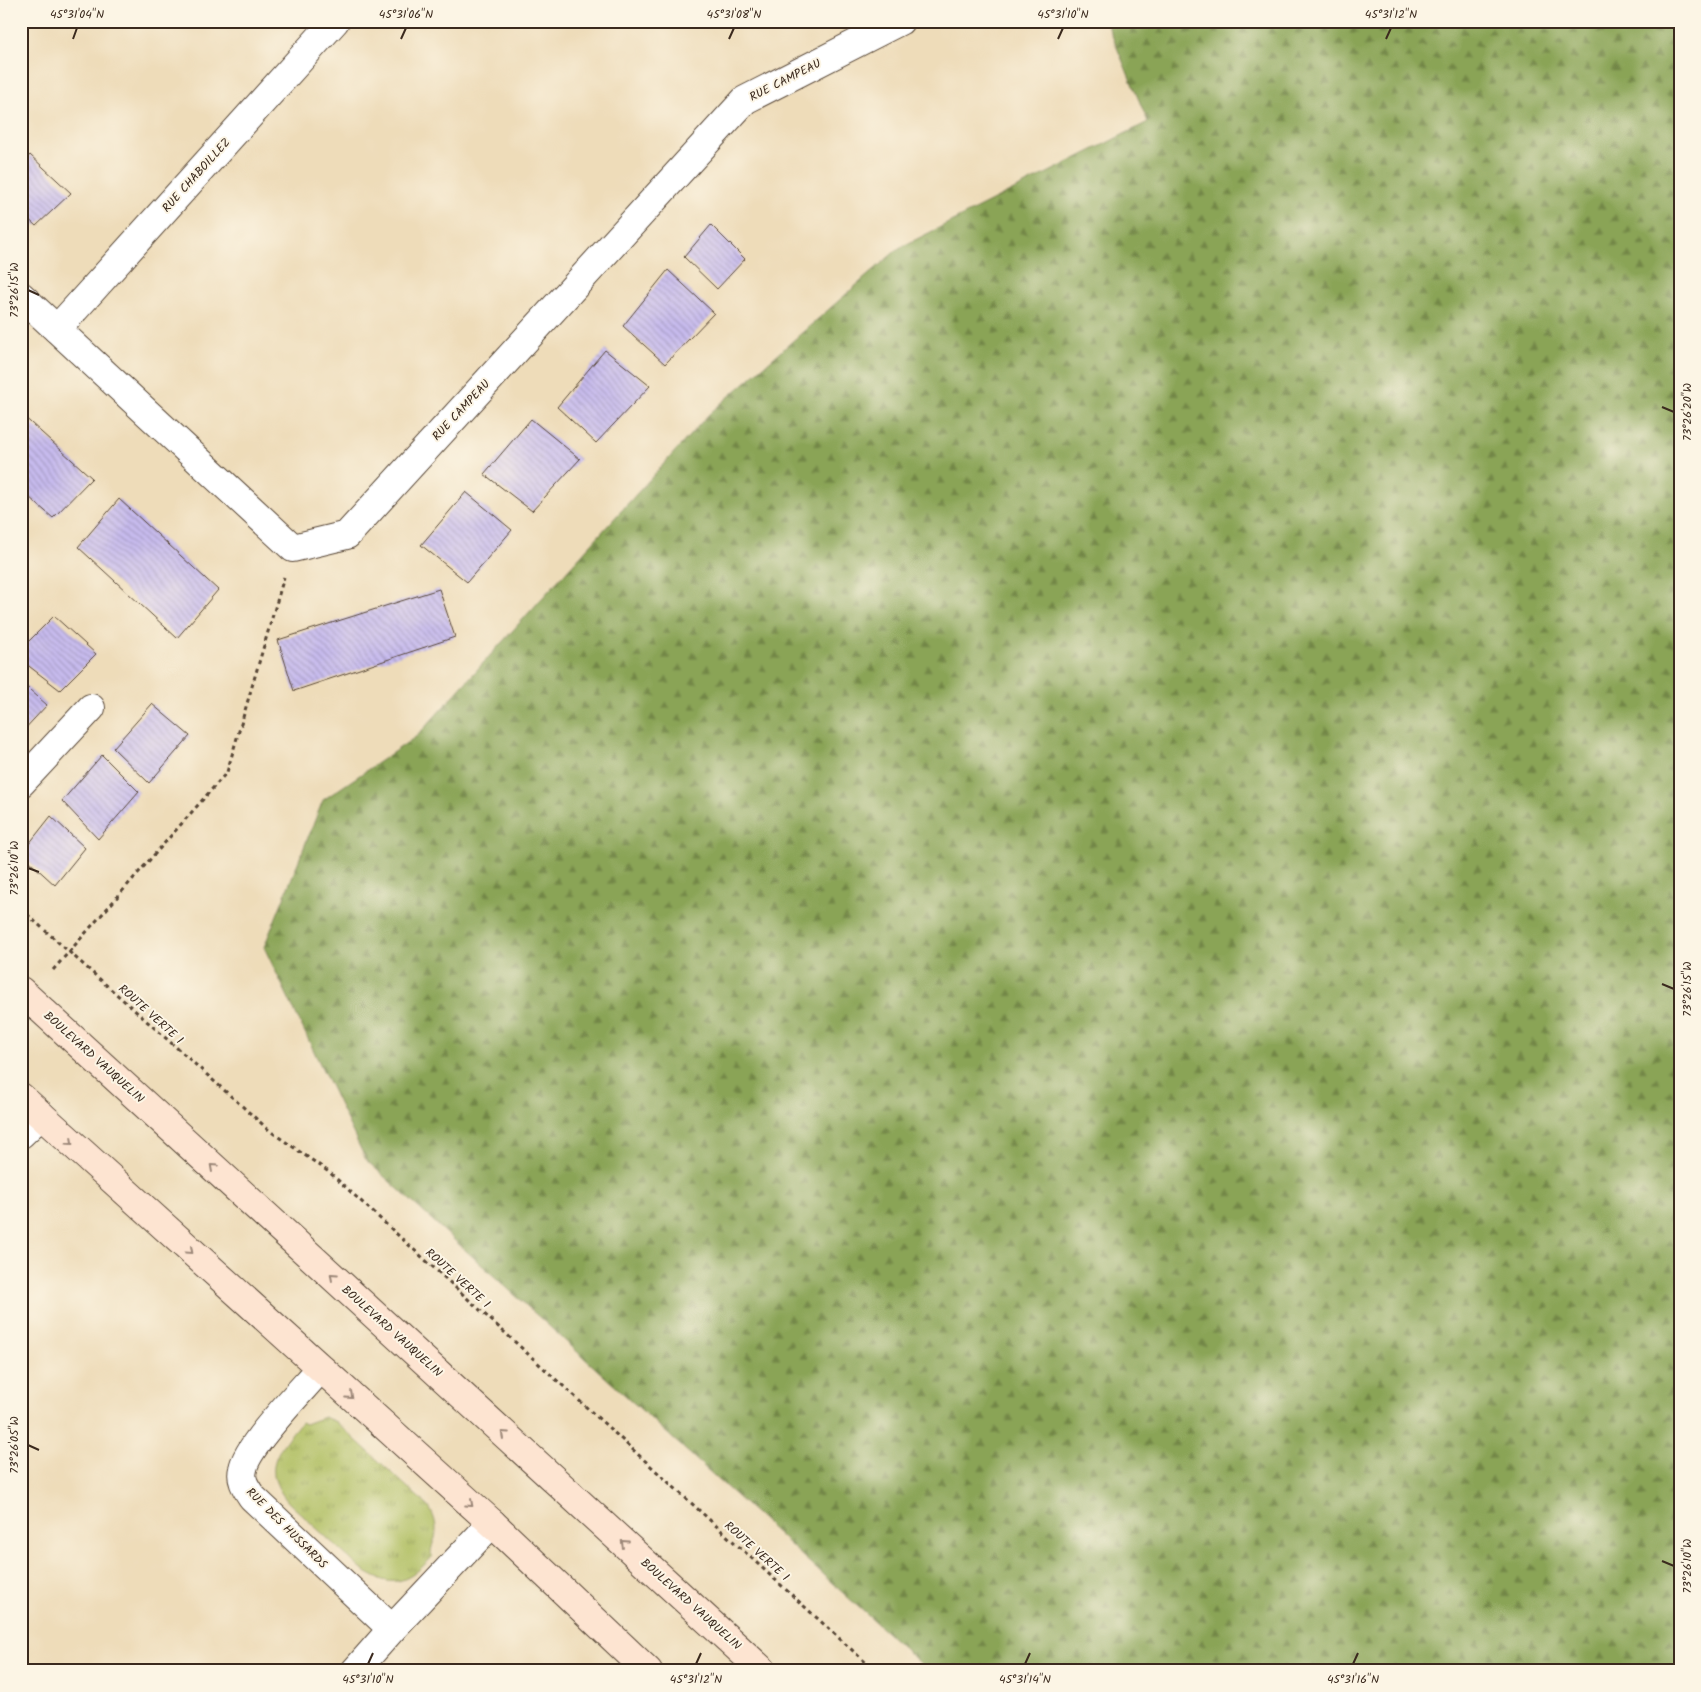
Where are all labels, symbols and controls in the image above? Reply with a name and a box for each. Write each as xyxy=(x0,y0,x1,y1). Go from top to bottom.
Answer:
text: 45°31'04"N xyxy=(50,5,104,24)
text: 45°31'06"N xyxy=(379,5,433,24)
text: 45°31'08"N xyxy=(707,5,761,24)
text: 45°31'10"N xyxy=(1037,5,1089,24)
text: 45°31'12"N xyxy=(1365,5,1417,24)
street label: RUE CAMPEAU xyxy=(746,54,824,107)
street label: RUE CHABOILLEZ xyxy=(158,134,235,217)
text: 73°26'15"W xyxy=(5,262,24,318)
street label: RUE CAMPEAU xyxy=(428,375,495,445)
text: 73°26'20"W xyxy=(1678,383,1697,441)
text: 73°26'10"W xyxy=(5,841,24,895)
text: 73°26'15"W xyxy=(1678,961,1697,1017)
street label: ROUTE VERTE 1 xyxy=(114,980,188,1049)
street label: BOULEVARD VAUQUELIN xyxy=(39,1007,148,1108)
one-way arrow xyxy=(65,1136,74,1145)
one-way arrow xyxy=(210,1164,219,1173)
street label: ROUTE VERTE 1 xyxy=(421,1244,495,1313)
one-way arrow xyxy=(185,1245,194,1254)
one-way arrow xyxy=(329,1273,338,1282)
street label: BOULEVARD VAUQUELIN xyxy=(337,1281,446,1382)
one-way arrow xyxy=(344,1390,353,1399)
text: 73°26'05"W xyxy=(5,1416,24,1474)
one-way arrow xyxy=(501,1430,510,1439)
street label: RUE DES HUSSARDS xyxy=(242,1483,332,1574)
one-way arrow xyxy=(465,1498,474,1507)
street label: ROUTE VERTE 1 xyxy=(720,1517,794,1586)
text: 73°26'10"W xyxy=(1678,1539,1697,1593)
one-way arrow xyxy=(621,1540,630,1549)
street label: BOULEVARD VAUQUELIN xyxy=(636,1554,745,1655)
text: 45°31'10"N xyxy=(342,1670,394,1689)
text: 45°31'12"N xyxy=(670,1670,722,1689)
text: 45°31'14"N xyxy=(999,1670,1051,1689)
text: 45°31'16"N xyxy=(1327,1670,1379,1689)

